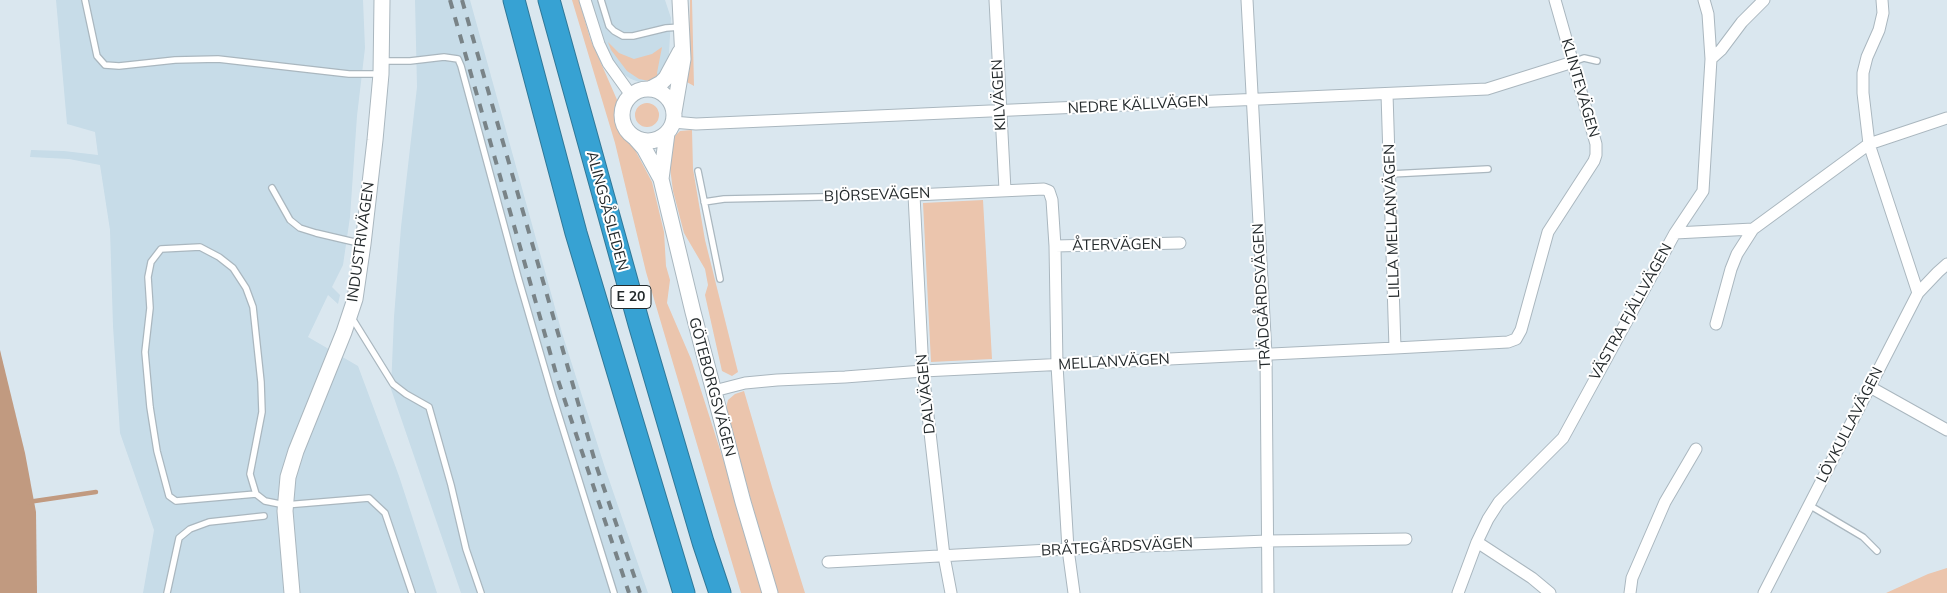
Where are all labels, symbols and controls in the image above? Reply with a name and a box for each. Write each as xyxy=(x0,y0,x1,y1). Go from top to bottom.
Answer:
street label: KLINTEVÄGEN xyxy=(1557,36,1603,140)
street label: KILVÄGEN xyxy=(988,59,1010,131)
street label: NEDRE KÄLLVÄGEN xyxy=(1067,92,1209,118)
street label: LILLA MELLANVÄGEN xyxy=(1380,143,1404,299)
street label: ALINGSÅSLEDEN xyxy=(582,149,632,273)
street label: INDUSTRIVÄGEN xyxy=(344,181,378,303)
street label: BJÖRSEVÄGEN xyxy=(823,184,931,206)
street label: TRÄDGÅRDSVÄGEN xyxy=(1249,223,1275,369)
street label: ÅTERVÄGEN xyxy=(1072,235,1162,255)
street label: VÄSTRA FJÄLLVÄGEN xyxy=(1586,240,1676,384)
road number: E 20 xyxy=(611,286,651,308)
street label: GÖTEBORGSVÄGEN xyxy=(685,315,739,459)
street label: MELLANVÄGEN xyxy=(1058,350,1170,374)
street label: DALVÄGEN xyxy=(913,353,939,435)
street label: LÖVKULLAVÄGEN xyxy=(1813,364,1887,486)
street label: BRÅTEGÅRDSVÄGEN xyxy=(1040,534,1194,560)

